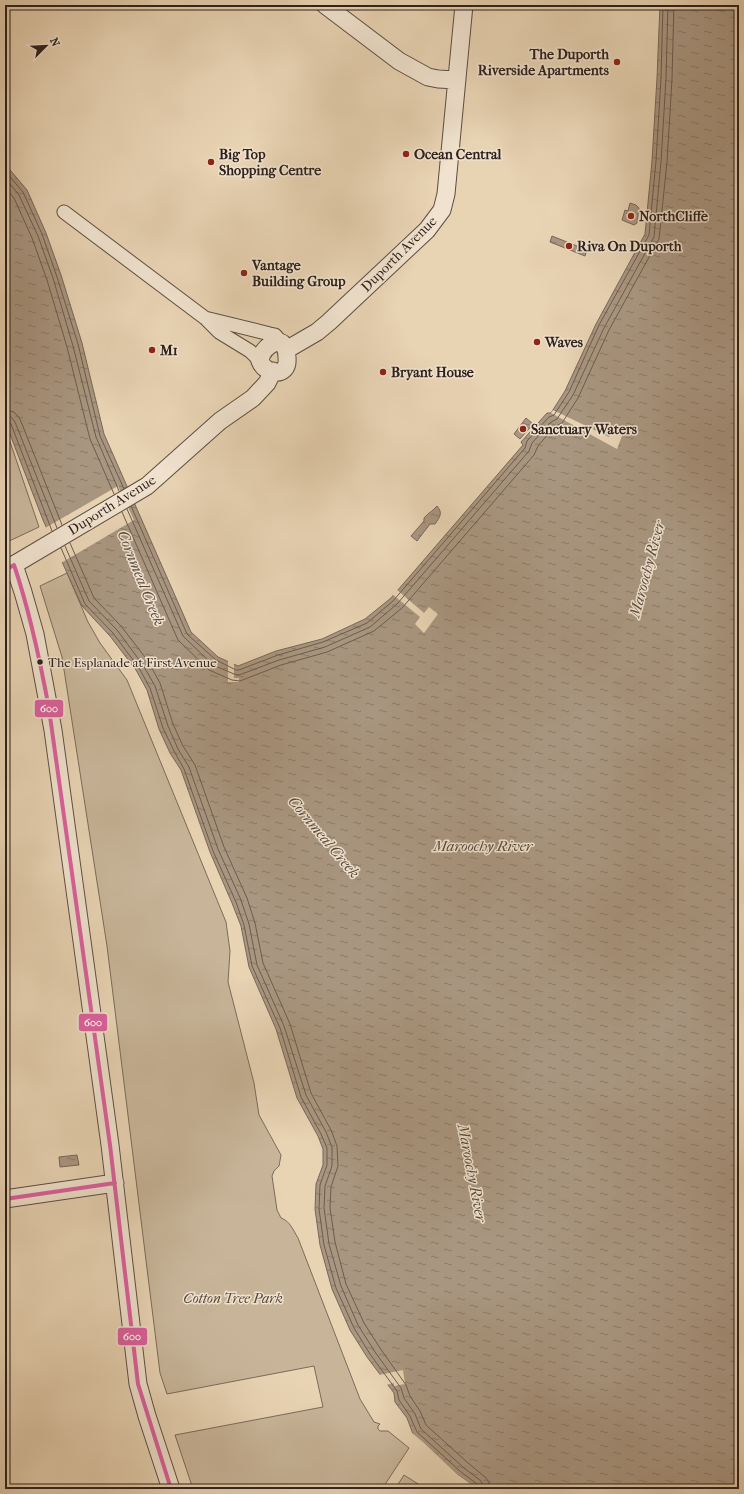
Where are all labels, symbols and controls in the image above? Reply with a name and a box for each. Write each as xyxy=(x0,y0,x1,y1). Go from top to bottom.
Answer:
north arrow xyxy=(26,26,66,66)
text: N xyxy=(47,36,63,49)
place label: The Duporth Riverside Apartments xyxy=(478,46,610,79)
marker: The Duporth Riverside Apartments xyxy=(612,57,622,67)
place label: Big Top Shopping Centre xyxy=(219,146,321,179)
place label: Ocean Central xyxy=(414,146,502,163)
marker: Ocean Central xyxy=(401,149,411,159)
marker: Big Top Shopping Centre xyxy=(206,157,216,167)
place label: NorthCliffe xyxy=(639,208,708,225)
marker: NorthCliffe xyxy=(626,211,636,221)
street label: Duporth Avenue xyxy=(358,212,441,295)
place label: Riva On Duporth xyxy=(577,238,683,255)
marker: Riva On Duporth xyxy=(564,241,574,251)
place label: Vantage Building Group xyxy=(251,257,346,290)
marker: Vantage Building Group xyxy=(239,268,249,278)
place label: Waves xyxy=(544,334,584,351)
marker: Waves xyxy=(532,337,542,347)
place label: M1 xyxy=(159,342,178,359)
marker: M1 xyxy=(147,345,157,355)
place label: Bryant House xyxy=(391,364,474,381)
marker: Bryant House xyxy=(378,367,388,377)
place label: Sanctuary Waters xyxy=(531,421,638,438)
marker: Sanctuary Waters xyxy=(518,424,528,434)
street label: Duporth Avenue xyxy=(65,471,159,539)
water label: Maroochy River xyxy=(625,518,669,620)
water label: Cornmeal Creek xyxy=(114,528,168,628)
place label: The Esplanade at First Avenue xyxy=(48,655,217,670)
marker: The Esplanade at First Avenue xyxy=(35,657,45,667)
line badge: 600 xyxy=(34,699,64,718)
text: 600 xyxy=(40,702,58,715)
water label: Cornmeal Creek xyxy=(285,792,364,882)
water label: Maroochy River xyxy=(432,837,534,855)
line badge: 600 xyxy=(78,1013,108,1032)
text: 600 xyxy=(84,1016,102,1029)
water label: Maroochy River xyxy=(454,1122,491,1225)
park label: Cotton Tree Park xyxy=(183,1290,283,1307)
line badge: 600 xyxy=(117,1327,148,1346)
text: 600 xyxy=(123,1330,141,1343)

